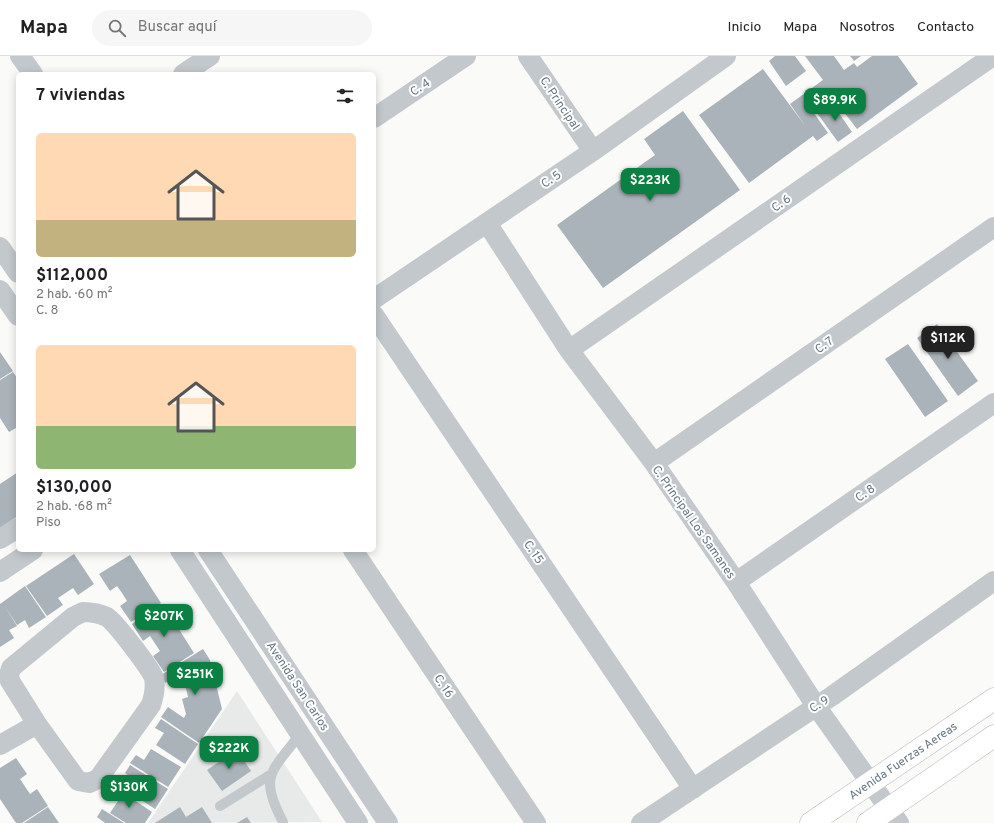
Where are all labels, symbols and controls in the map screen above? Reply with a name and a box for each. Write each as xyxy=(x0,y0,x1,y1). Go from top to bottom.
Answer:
search box xyxy=(92,10,372,46)
text: Mapa xyxy=(20,16,68,40)
icon: search xyxy=(106,17,128,39)
text: Buscar aquí xyxy=(138,18,217,37)
text: Inicio xyxy=(728,19,761,36)
text: Mapa xyxy=(783,19,817,36)
text: Nosotros xyxy=(839,19,895,36)
text: Contacto xyxy=(917,19,974,36)
street label: C. Principal xyxy=(535,74,583,133)
street label: C. 4 xyxy=(407,75,434,100)
text: 7 viviendas xyxy=(36,85,125,107)
icon: filters xyxy=(334,85,356,107)
pin: $89.9K xyxy=(802,88,868,122)
text: $89.9K xyxy=(813,93,857,109)
icon: home xyxy=(160,159,232,231)
street label: C. 5 xyxy=(538,167,565,192)
pin: $223K xyxy=(622,168,678,202)
text: $223K xyxy=(630,173,670,189)
street label: C. 6 xyxy=(769,191,795,216)
text: $112,000 xyxy=(36,265,108,287)
text: 2 hab. · 60 m² xyxy=(36,287,112,303)
text: C. 8 xyxy=(36,303,58,319)
pin: $112K xyxy=(920,326,976,360)
text: $112K xyxy=(930,331,966,347)
street label: C. 7 xyxy=(812,334,837,358)
icon: home xyxy=(160,371,232,443)
street label: C. Principal Los Samanes xyxy=(648,463,738,582)
text: $130,000 xyxy=(36,477,112,499)
street label: C. 8 xyxy=(852,481,879,506)
text: 2 hab. · 68 m² xyxy=(36,499,112,515)
text: Piso xyxy=(36,515,61,531)
street label: C. 15 xyxy=(519,538,547,568)
pin: $207K xyxy=(136,604,192,638)
text: $207K xyxy=(144,609,184,625)
street label: Avenida San Carlos xyxy=(262,639,332,734)
pin: $251K xyxy=(167,662,223,696)
text: $251K xyxy=(176,667,214,683)
street label: C. 16 xyxy=(430,672,457,701)
street label: C. 9 xyxy=(807,693,832,717)
street label: Avenida Fuerzas Aereas xyxy=(846,719,961,804)
pin: $222K xyxy=(201,736,257,770)
text: $222K xyxy=(209,741,249,757)
pin: $130K xyxy=(101,775,157,809)
text: $130K xyxy=(110,780,148,796)

